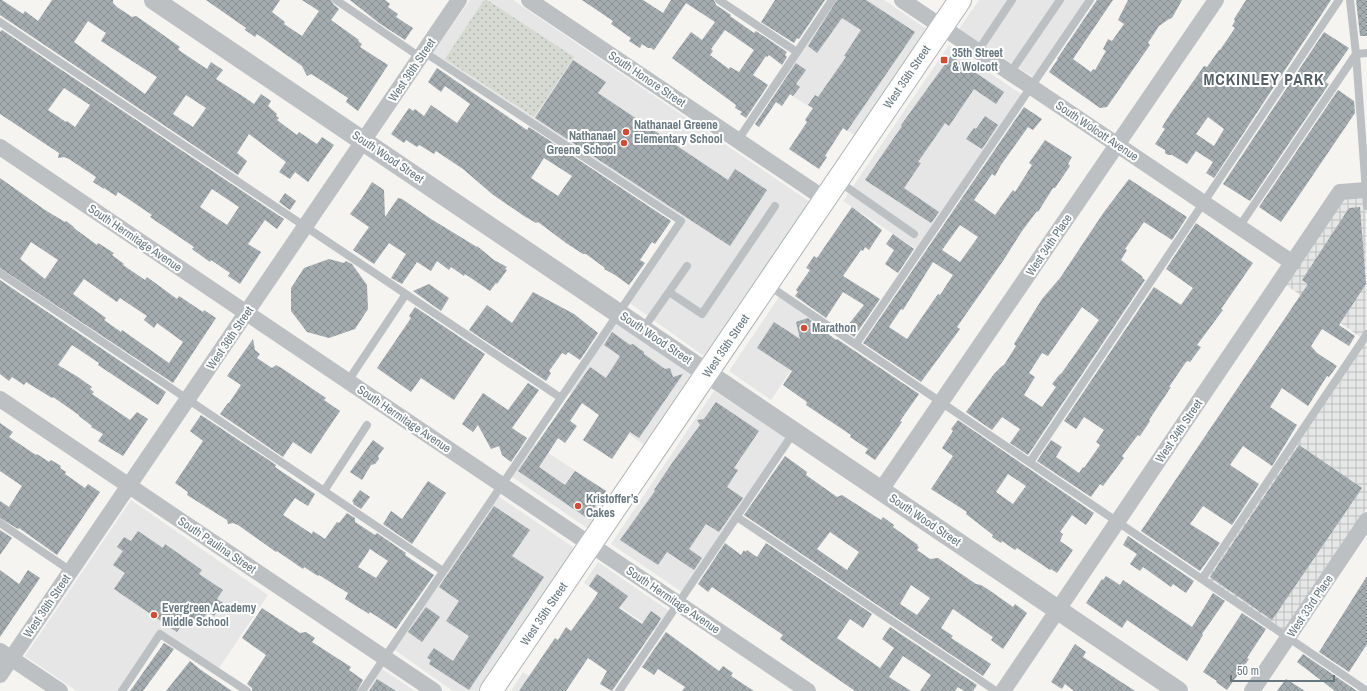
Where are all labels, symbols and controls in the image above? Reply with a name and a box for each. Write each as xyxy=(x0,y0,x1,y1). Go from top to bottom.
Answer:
street label: West 36th Street xyxy=(385,35,439,105)
street label: West 35th Street xyxy=(880,42,934,112)
place label: 35th Street & Wolcott xyxy=(952,45,1004,75)
street label: South Honore Street xyxy=(605,47,689,111)
marker: 35th Street & Wolcott xyxy=(939,55,949,65)
district label: MCKINLEY PARK xyxy=(1203,68,1325,90)
street label: South Wolcott Avenue xyxy=(1053,97,1141,165)
place label: Nathanael Greene Elementary School xyxy=(634,117,723,147)
street label: South Wood Street xyxy=(349,127,427,187)
marker: Nathanael Greene Elementary School xyxy=(621,127,631,137)
place label: Nathanael Greene School xyxy=(547,128,616,158)
marker: Nathanael Greene School xyxy=(619,138,629,148)
street label: South Hermitage Avenue xyxy=(85,201,185,275)
street label: West 34th Place xyxy=(1022,211,1076,279)
street label: West 36th Street xyxy=(203,303,257,373)
street label: South Wood Street xyxy=(617,308,695,368)
street label: West 35th Street xyxy=(699,311,753,381)
place label: Marathon xyxy=(812,320,856,336)
marker: Marathon xyxy=(799,323,809,333)
street label: South Hermitage Avenue xyxy=(354,382,454,456)
street label: West 34th Street xyxy=(1152,396,1206,466)
street label: South Wood Street xyxy=(886,490,964,550)
place label: Kristoffer’s Cakes xyxy=(586,491,639,521)
marker: Kristoffer’s Cakes xyxy=(573,501,583,511)
street label: South Paulina Street xyxy=(175,513,259,577)
street label: South Hermitage Avenue xyxy=(623,563,723,637)
street label: West 36th Street xyxy=(20,571,74,641)
street label: West 33rd Place xyxy=(1283,572,1337,640)
street label: West 35th Street xyxy=(517,579,571,649)
place label: Evergreen Academy Middle School xyxy=(162,600,257,630)
marker: Evergreen Academy Middle School xyxy=(149,610,159,620)
scale bar xyxy=(1231,657,1334,683)
text: 50 m xyxy=(1237,663,1259,679)

